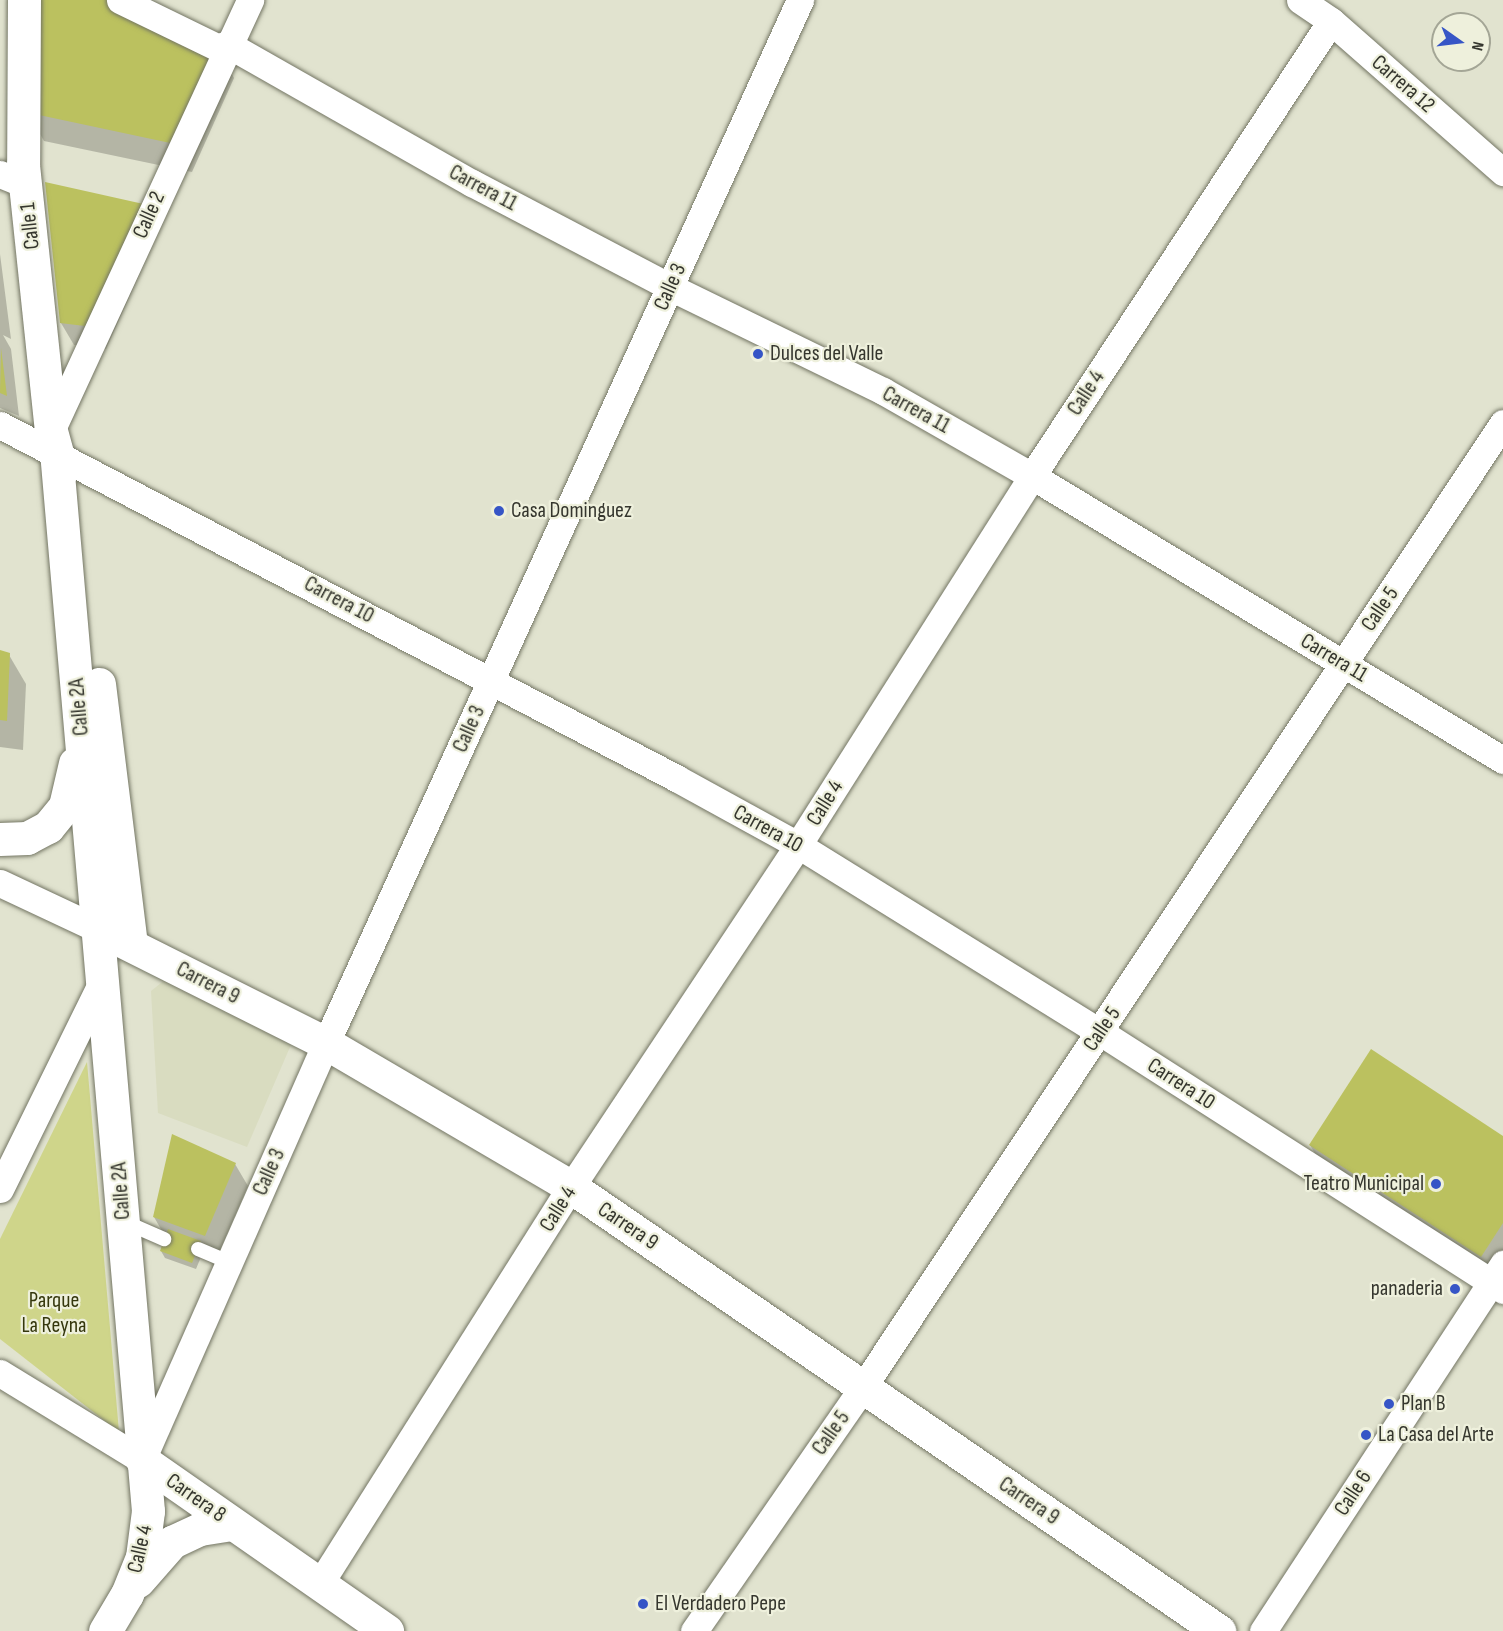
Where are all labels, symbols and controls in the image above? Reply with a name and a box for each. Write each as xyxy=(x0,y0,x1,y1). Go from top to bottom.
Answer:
north arrow xyxy=(1431,12,1491,72)
text: N xyxy=(1467,40,1487,52)
street label: Carrera 12 xyxy=(1366,49,1440,119)
street label: Carrera 11 xyxy=(444,159,522,217)
street label: Calle 2 xyxy=(127,188,171,242)
street label: Calle 1 xyxy=(14,201,46,251)
street label: Calle 3 xyxy=(648,259,692,315)
place label: Dulces del Valle xyxy=(770,341,883,367)
marker: Dulces del Valle xyxy=(751,347,765,361)
street label: Calle 4 xyxy=(1062,365,1110,421)
street label: Carrera 11 xyxy=(878,381,954,439)
place label: Casa Dominguez xyxy=(511,498,632,524)
marker: Casa Dominguez xyxy=(492,504,506,518)
street label: Carrera 10 xyxy=(300,571,378,629)
street label: Calle 5 xyxy=(1356,582,1404,636)
street label: Carrera 11 xyxy=(1296,628,1372,688)
street label: Calle 2A xyxy=(63,677,95,737)
street label: Calle 3 xyxy=(447,701,491,757)
street label: Calle 4 xyxy=(801,775,849,831)
street label: Carrera 10 xyxy=(729,799,807,859)
street label: Carrera 9 xyxy=(172,956,244,1010)
street label: Calle 5 xyxy=(1078,1002,1126,1056)
street label: Carrera 10 xyxy=(1142,1052,1220,1116)
street label: Calle 3 xyxy=(247,1144,291,1200)
street label: Calle 2A xyxy=(106,1161,136,1221)
place label: Teatro Municipal xyxy=(1304,1171,1424,1197)
marker: Teatro Municipal xyxy=(1429,1177,1443,1191)
street label: Calle 4 xyxy=(534,1181,582,1237)
street label: Carrera 9 xyxy=(593,1196,663,1256)
place label: panaderia xyxy=(1371,1276,1443,1302)
marker: panaderia xyxy=(1448,1282,1462,1296)
park label: Parque La Reyna xyxy=(21,1287,87,1338)
place label: Plan B xyxy=(1401,1391,1446,1417)
marker: Plan B xyxy=(1382,1397,1396,1411)
street label: Calle 5 xyxy=(806,1406,856,1460)
place label: La Casa del Arte xyxy=(1378,1422,1494,1448)
marker: La Casa del Arte xyxy=(1359,1428,1373,1442)
street label: Calle 6 xyxy=(1329,1465,1377,1521)
street label: Carrera 8 xyxy=(161,1468,231,1528)
street label: Carrera 9 xyxy=(994,1471,1064,1531)
street label: Calle 4 xyxy=(122,1522,158,1576)
place label: El Verdadero Pepe xyxy=(655,1591,786,1617)
marker: El Verdadero Pepe xyxy=(636,1597,650,1611)

